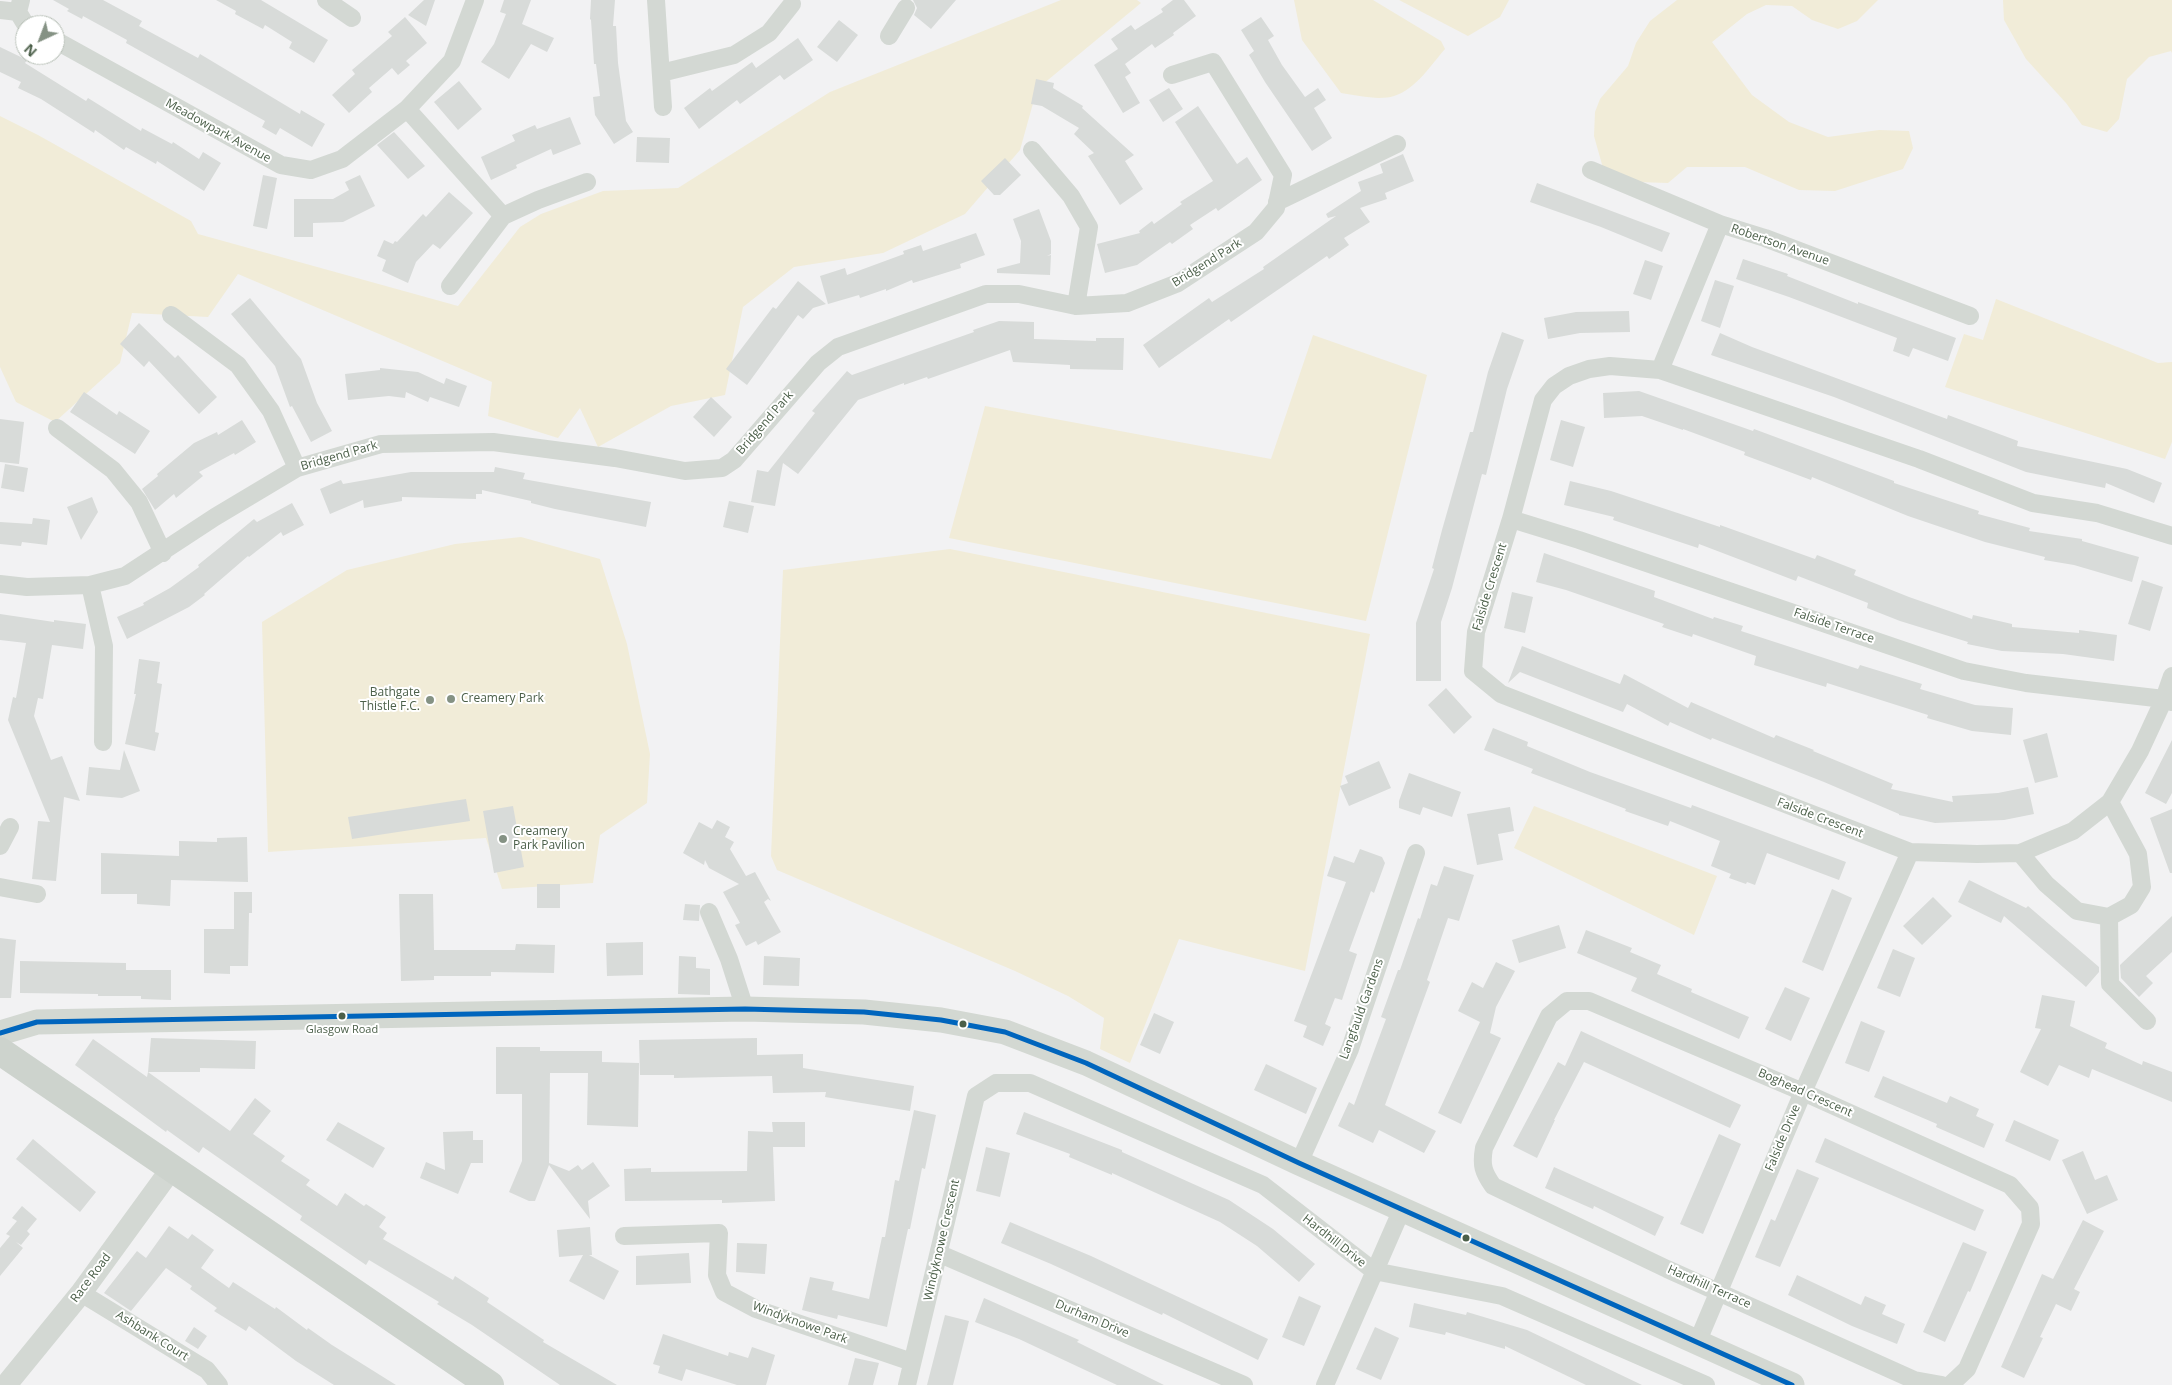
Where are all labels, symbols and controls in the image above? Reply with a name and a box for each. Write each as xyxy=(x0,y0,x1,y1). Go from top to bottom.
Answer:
north arrow xyxy=(15,15,65,65)
text: N xyxy=(19,40,41,61)
street label: Meadowpark Avenue xyxy=(163,96,273,166)
street label: Robertson Avenue xyxy=(1729,221,1831,269)
street label: Bridgend Park xyxy=(1170,236,1244,290)
street label: Bridgend Park xyxy=(734,388,796,458)
street label: Bridgend Park xyxy=(299,438,379,474)
street label: Falside Crescent xyxy=(1470,541,1510,633)
street label: Falside Terrace xyxy=(1792,605,1876,647)
place label: Bathgate Thistle F.C. xyxy=(360,686,420,714)
place label: Creamery Park xyxy=(461,692,544,706)
marker: Creamery Park xyxy=(445,693,457,705)
marker: Bathgate Thistle F.C. xyxy=(424,694,436,706)
street label: Falside Crescent xyxy=(1775,795,1865,841)
place label: Creamery Park Pavilion xyxy=(513,825,585,853)
marker: Creamery Park Pavilion xyxy=(497,833,509,845)
street label: Langfauld Gardens xyxy=(1337,957,1387,1061)
marker: Glasgow Road xyxy=(337,1011,347,1021)
unlabelled marker xyxy=(958,1019,968,1029)
place label: Glasgow Road xyxy=(306,1023,378,1037)
street label: Boghead Crescent xyxy=(1756,1066,1854,1120)
street label: Falside Drive xyxy=(1762,1102,1804,1174)
street label: Windyknowe Crescent xyxy=(921,1178,963,1302)
street label: Hardhill Drive xyxy=(1299,1212,1369,1270)
unlabelled marker xyxy=(1461,1233,1471,1243)
street label: Race Road xyxy=(68,1250,114,1306)
street label: Hardhill Terrace xyxy=(1665,1262,1753,1312)
street label: Durham Drive xyxy=(1053,1297,1131,1341)
street label: Windyknowe Park xyxy=(751,1299,849,1347)
street label: Ashbank Court xyxy=(113,1308,191,1364)

